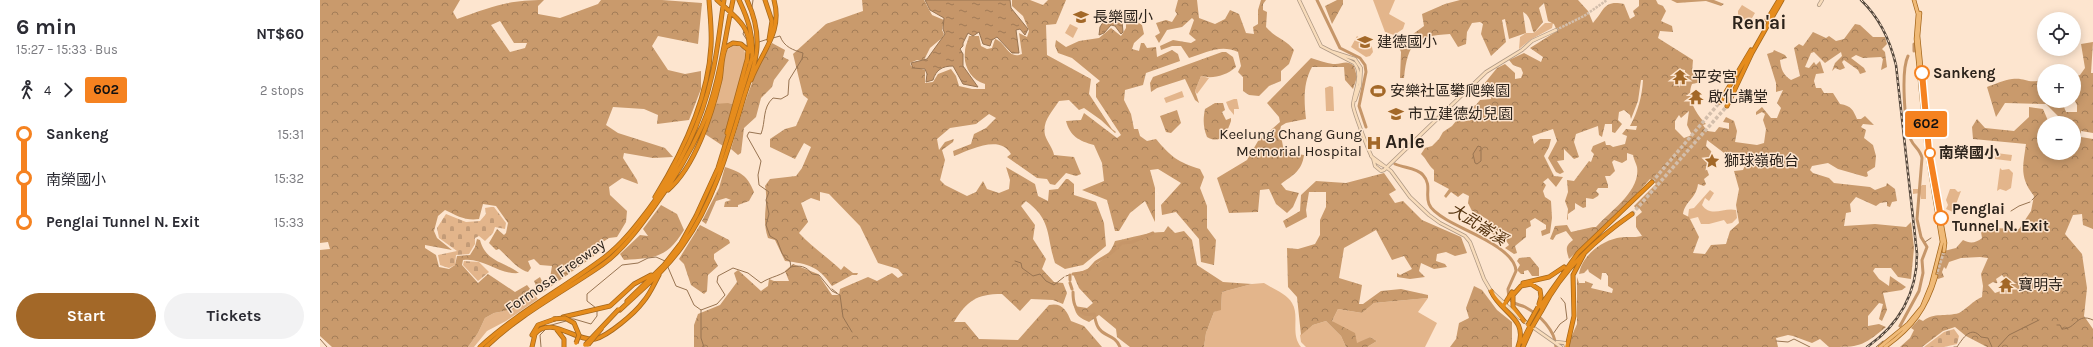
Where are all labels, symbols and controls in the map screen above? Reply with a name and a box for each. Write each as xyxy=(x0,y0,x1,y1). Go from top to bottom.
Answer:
school or university icon: 長樂國小 xyxy=(1072,8,1090,26)
place label: 長樂國小 xyxy=(1093,8,1153,26)
district label: Ren'ai xyxy=(1732,12,1786,34)
map controls xyxy=(2037,12,2081,160)
button: locate xyxy=(2037,12,2081,56)
text: 6 min xyxy=(16,14,77,40)
text: NT$60 xyxy=(256,25,304,43)
school or university icon: 建德國小 xyxy=(1356,33,1374,51)
place label: 建德國小 xyxy=(1377,33,1437,51)
text: 15:27 – 15:33 · Bus xyxy=(16,42,118,57)
place label: Sankeng xyxy=(1933,64,1996,82)
button: + xyxy=(2037,64,2081,108)
marker: Sankeng xyxy=(1914,65,1930,81)
temple icon: 平安宮 xyxy=(1671,68,1689,86)
place label: 平安宮 xyxy=(1692,68,1737,86)
icon: walk xyxy=(16,79,38,101)
icon: forward xyxy=(57,79,79,101)
text: 602 xyxy=(93,81,119,98)
sports icon: 安樂社區攀爬樂園 xyxy=(1369,82,1387,100)
place label: 安樂社區攀爬樂園 xyxy=(1390,82,1510,100)
text: 4 xyxy=(44,83,51,98)
text: 2 stops xyxy=(260,83,304,98)
temple icon: 啟化講堂 xyxy=(1687,88,1705,106)
place label: 啟化講堂 xyxy=(1708,88,1768,106)
school or university icon: 市立建德幼兒園 xyxy=(1387,105,1405,123)
place label: 市立建德幼兒園 xyxy=(1408,105,1513,123)
line badge: 602 xyxy=(1903,111,1949,137)
text: 602 xyxy=(1913,115,1939,132)
button: − xyxy=(2037,116,2081,160)
text: Sankeng xyxy=(46,125,109,143)
place label: Keelung Chang Gung Memorial Hospital xyxy=(1219,125,1363,160)
text: 15:31 xyxy=(277,127,304,142)
district label: Anle xyxy=(1385,131,1425,153)
hospital icon: Keelung Chang Gung Memorial Hospital xyxy=(1365,134,1383,152)
place label: 南榮國小 xyxy=(1939,144,2000,162)
marker: 南榮國小 xyxy=(1924,147,1936,159)
place icon: 獅球嶺砲台 xyxy=(1703,152,1721,170)
place label: 獅球嶺砲台 xyxy=(1724,152,1799,170)
text: 南榮國小 xyxy=(46,171,106,189)
text: 15:32 xyxy=(274,171,304,186)
water label: 大武崙溪 xyxy=(1446,199,1512,250)
place label: Penglai Tunnel N. Exit xyxy=(1952,200,2049,235)
marker: Penglai Tunnel N. Exit xyxy=(1933,210,1949,226)
text: Penglai Tunnel N. Exit xyxy=(46,213,200,231)
text: 15:33 xyxy=(274,215,304,230)
street label: Formosa Freeway xyxy=(502,235,608,317)
temple icon: 寶明寺 xyxy=(1997,276,2015,294)
place label: 寶明寺 xyxy=(2018,276,2063,294)
button: Start xyxy=(16,293,156,339)
button: Tickets xyxy=(164,293,304,339)

